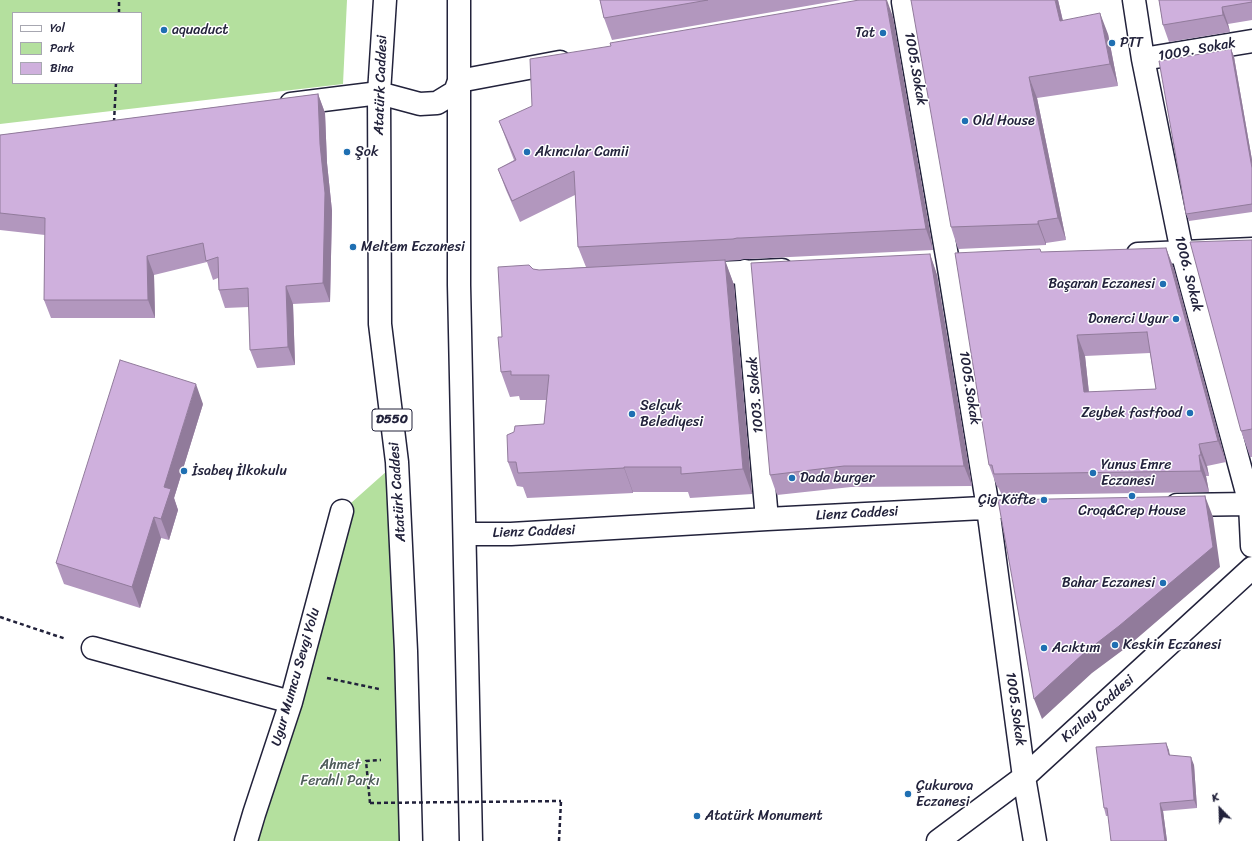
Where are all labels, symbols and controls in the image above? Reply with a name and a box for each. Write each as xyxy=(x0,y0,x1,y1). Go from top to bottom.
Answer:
legend xyxy=(12,12,142,84)
text: Yol xyxy=(50,17,65,39)
place label: aquaduct xyxy=(172,22,228,38)
marker: aquaduct xyxy=(159,25,169,35)
place label: Tat xyxy=(855,25,875,41)
marker: Tat xyxy=(878,28,888,38)
street label: 1005.Sokak xyxy=(900,31,930,107)
street label: Atatürk Caddesi xyxy=(371,35,391,135)
place label: PTT xyxy=(1120,35,1143,51)
street label: 1009. Sokak xyxy=(1157,35,1237,65)
text: Park xyxy=(50,37,75,59)
marker: PTT xyxy=(1107,38,1117,48)
text: Bina xyxy=(50,57,73,79)
place label: Old House xyxy=(973,113,1035,129)
marker: Old House xyxy=(960,116,970,126)
place label: Şok xyxy=(355,144,378,160)
place label: Akıncılar Camii xyxy=(535,144,629,160)
marker: Şok xyxy=(342,147,352,157)
marker: Akıncılar Camii xyxy=(522,147,532,157)
street label: 1006. Sokak xyxy=(1170,234,1206,314)
place label: Meltem Eczanesi xyxy=(361,239,465,255)
marker: Meltem Eczanesi xyxy=(348,242,358,252)
place label: Başaran Eczanesi xyxy=(1048,276,1155,292)
marker: Başaran Eczanesi xyxy=(1158,279,1168,289)
place label: Donerci Ugur xyxy=(1088,311,1168,327)
marker: Donerci Ugur xyxy=(1171,314,1181,324)
street label: 1005.Sokak xyxy=(955,350,983,426)
street label: 1003. Sokak xyxy=(744,356,768,434)
place label: Selçuk Belediyesi xyxy=(640,398,703,430)
place label: Zeybek fastfood xyxy=(1081,405,1182,421)
marker: Zeybek fastfood xyxy=(1185,408,1195,418)
road number: D550 xyxy=(372,409,412,431)
marker: Selçuk Belediyesi xyxy=(627,409,637,419)
street label: Atatürk Caddesi xyxy=(386,441,410,543)
place label: Yunus Emre Eczanesi xyxy=(1101,457,1171,490)
place label: İsabey İlkokulu xyxy=(192,463,287,479)
marker: İsabey İlkokulu xyxy=(179,466,189,476)
marker: Yunus Emre Eczanesi xyxy=(1088,468,1098,478)
place label: Dada burger xyxy=(800,470,874,486)
marker: Dada burger xyxy=(787,473,797,483)
marker: Croq&Crep House xyxy=(1127,491,1137,501)
place label: Çig Köfte xyxy=(978,492,1036,508)
marker: Çig Köfte xyxy=(1039,495,1049,505)
street label: Lienz Caddesi xyxy=(815,503,899,525)
place label: Croq&Crep House xyxy=(1078,503,1186,519)
street label: Lienz Caddesi xyxy=(492,522,576,542)
place label: Bahar Eczanesi xyxy=(1062,575,1155,591)
marker: Bahar Eczanesi xyxy=(1158,578,1168,588)
street label: Ugur Mumcu Sevgi Yolu xyxy=(268,606,324,748)
place label: Keskin Eczanesi xyxy=(1123,637,1221,653)
place label: Acıktım xyxy=(1052,640,1100,656)
marker: Keskin Eczanesi xyxy=(1110,640,1120,650)
marker: Acıktım xyxy=(1039,643,1049,653)
street label: 1005.Sokak xyxy=(1002,671,1028,747)
street label: Kızılay Caddesi xyxy=(1058,672,1138,746)
park label: Ahmet Ferahlı Parkı xyxy=(301,757,379,790)
place label: Çukurova Eczanesi xyxy=(916,778,973,810)
text: K xyxy=(1208,787,1222,808)
marker: Çukurova Eczanesi xyxy=(903,789,913,799)
north arrow xyxy=(1200,789,1240,829)
place label: Atatürk Monument xyxy=(705,808,823,824)
marker: Atatürk Monument xyxy=(692,811,702,821)

